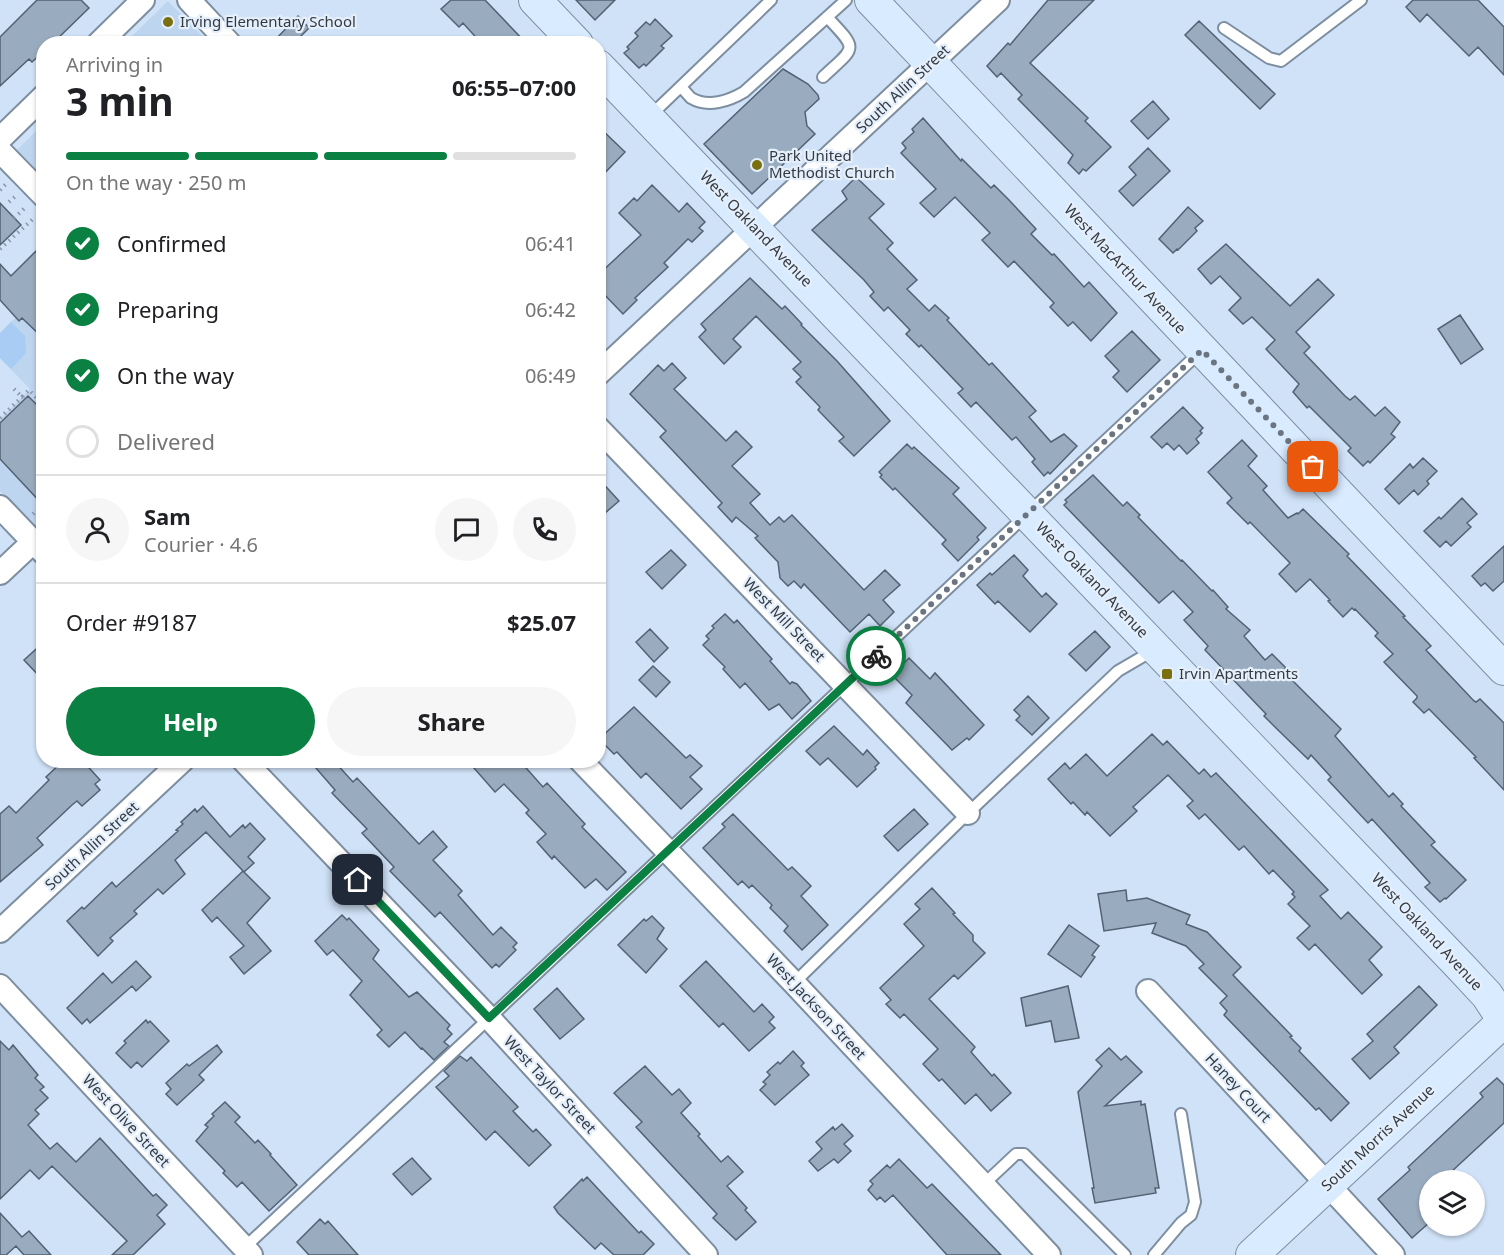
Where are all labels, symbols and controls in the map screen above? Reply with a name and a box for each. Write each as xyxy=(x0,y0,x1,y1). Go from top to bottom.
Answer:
place label: Irving Elementary School xyxy=(180,11,356,31)
marker: Irving Elementary School xyxy=(161,15,175,29)
street label: South Allin Street xyxy=(851,39,954,137)
text: Arriving in xyxy=(66,51,163,78)
text: 06:55–07:00 xyxy=(452,72,576,102)
text: 3 min xyxy=(66,74,173,127)
place label: Park United Methodist Church xyxy=(769,145,895,182)
marker: Park United Methodist Church xyxy=(750,158,764,172)
street label: West Oakland Avenue xyxy=(696,166,817,291)
text: On the way · 250 m xyxy=(66,169,246,196)
street label: West MacArthur Avenue xyxy=(1060,199,1191,337)
icon: check xyxy=(66,227,99,260)
text: Confirmed xyxy=(117,228,227,258)
text: 06:41 xyxy=(525,230,576,257)
icon: check xyxy=(66,293,99,326)
text: Preparing xyxy=(117,294,219,324)
text: 06:42 xyxy=(525,296,576,323)
icon: check xyxy=(66,359,99,392)
text: On the way xyxy=(117,360,234,390)
text: 06:49 xyxy=(525,362,576,389)
text: Delivered xyxy=(117,426,215,456)
pin xyxy=(1287,441,1338,492)
icon: bag xyxy=(1296,450,1329,483)
button: person xyxy=(66,498,129,561)
button: chat xyxy=(435,498,498,561)
button: phone xyxy=(513,498,576,561)
text: Sam xyxy=(144,501,191,531)
street label: West Oakland Avenue xyxy=(1032,517,1153,642)
text: Courier · 4.6 xyxy=(144,531,258,558)
street label: West Mill Street xyxy=(739,573,830,666)
text: Order #9187 xyxy=(66,607,197,637)
text: $25.07 xyxy=(507,607,576,637)
courier xyxy=(846,626,906,686)
icon: bike xyxy=(860,640,893,673)
place label: Irvin Apartments xyxy=(1179,663,1298,683)
marker: Irvin Apartments xyxy=(1160,667,1174,681)
button: Help xyxy=(66,687,315,756)
button: Share xyxy=(327,687,576,756)
street label: South Allin Street xyxy=(40,796,143,894)
pin xyxy=(332,854,383,905)
icon: home xyxy=(341,863,374,896)
street label: West Oakland Avenue xyxy=(1368,868,1488,994)
street label: West Jackson Street xyxy=(762,949,871,1064)
street label: West Taylor Street xyxy=(500,1031,602,1138)
street label: Haney Court xyxy=(1201,1048,1276,1127)
street label: West Olive Street xyxy=(79,1070,175,1171)
street label: South Morris Avenue xyxy=(1316,1080,1438,1195)
map controls xyxy=(1419,1170,1485,1236)
button: layers xyxy=(1419,1170,1485,1236)

